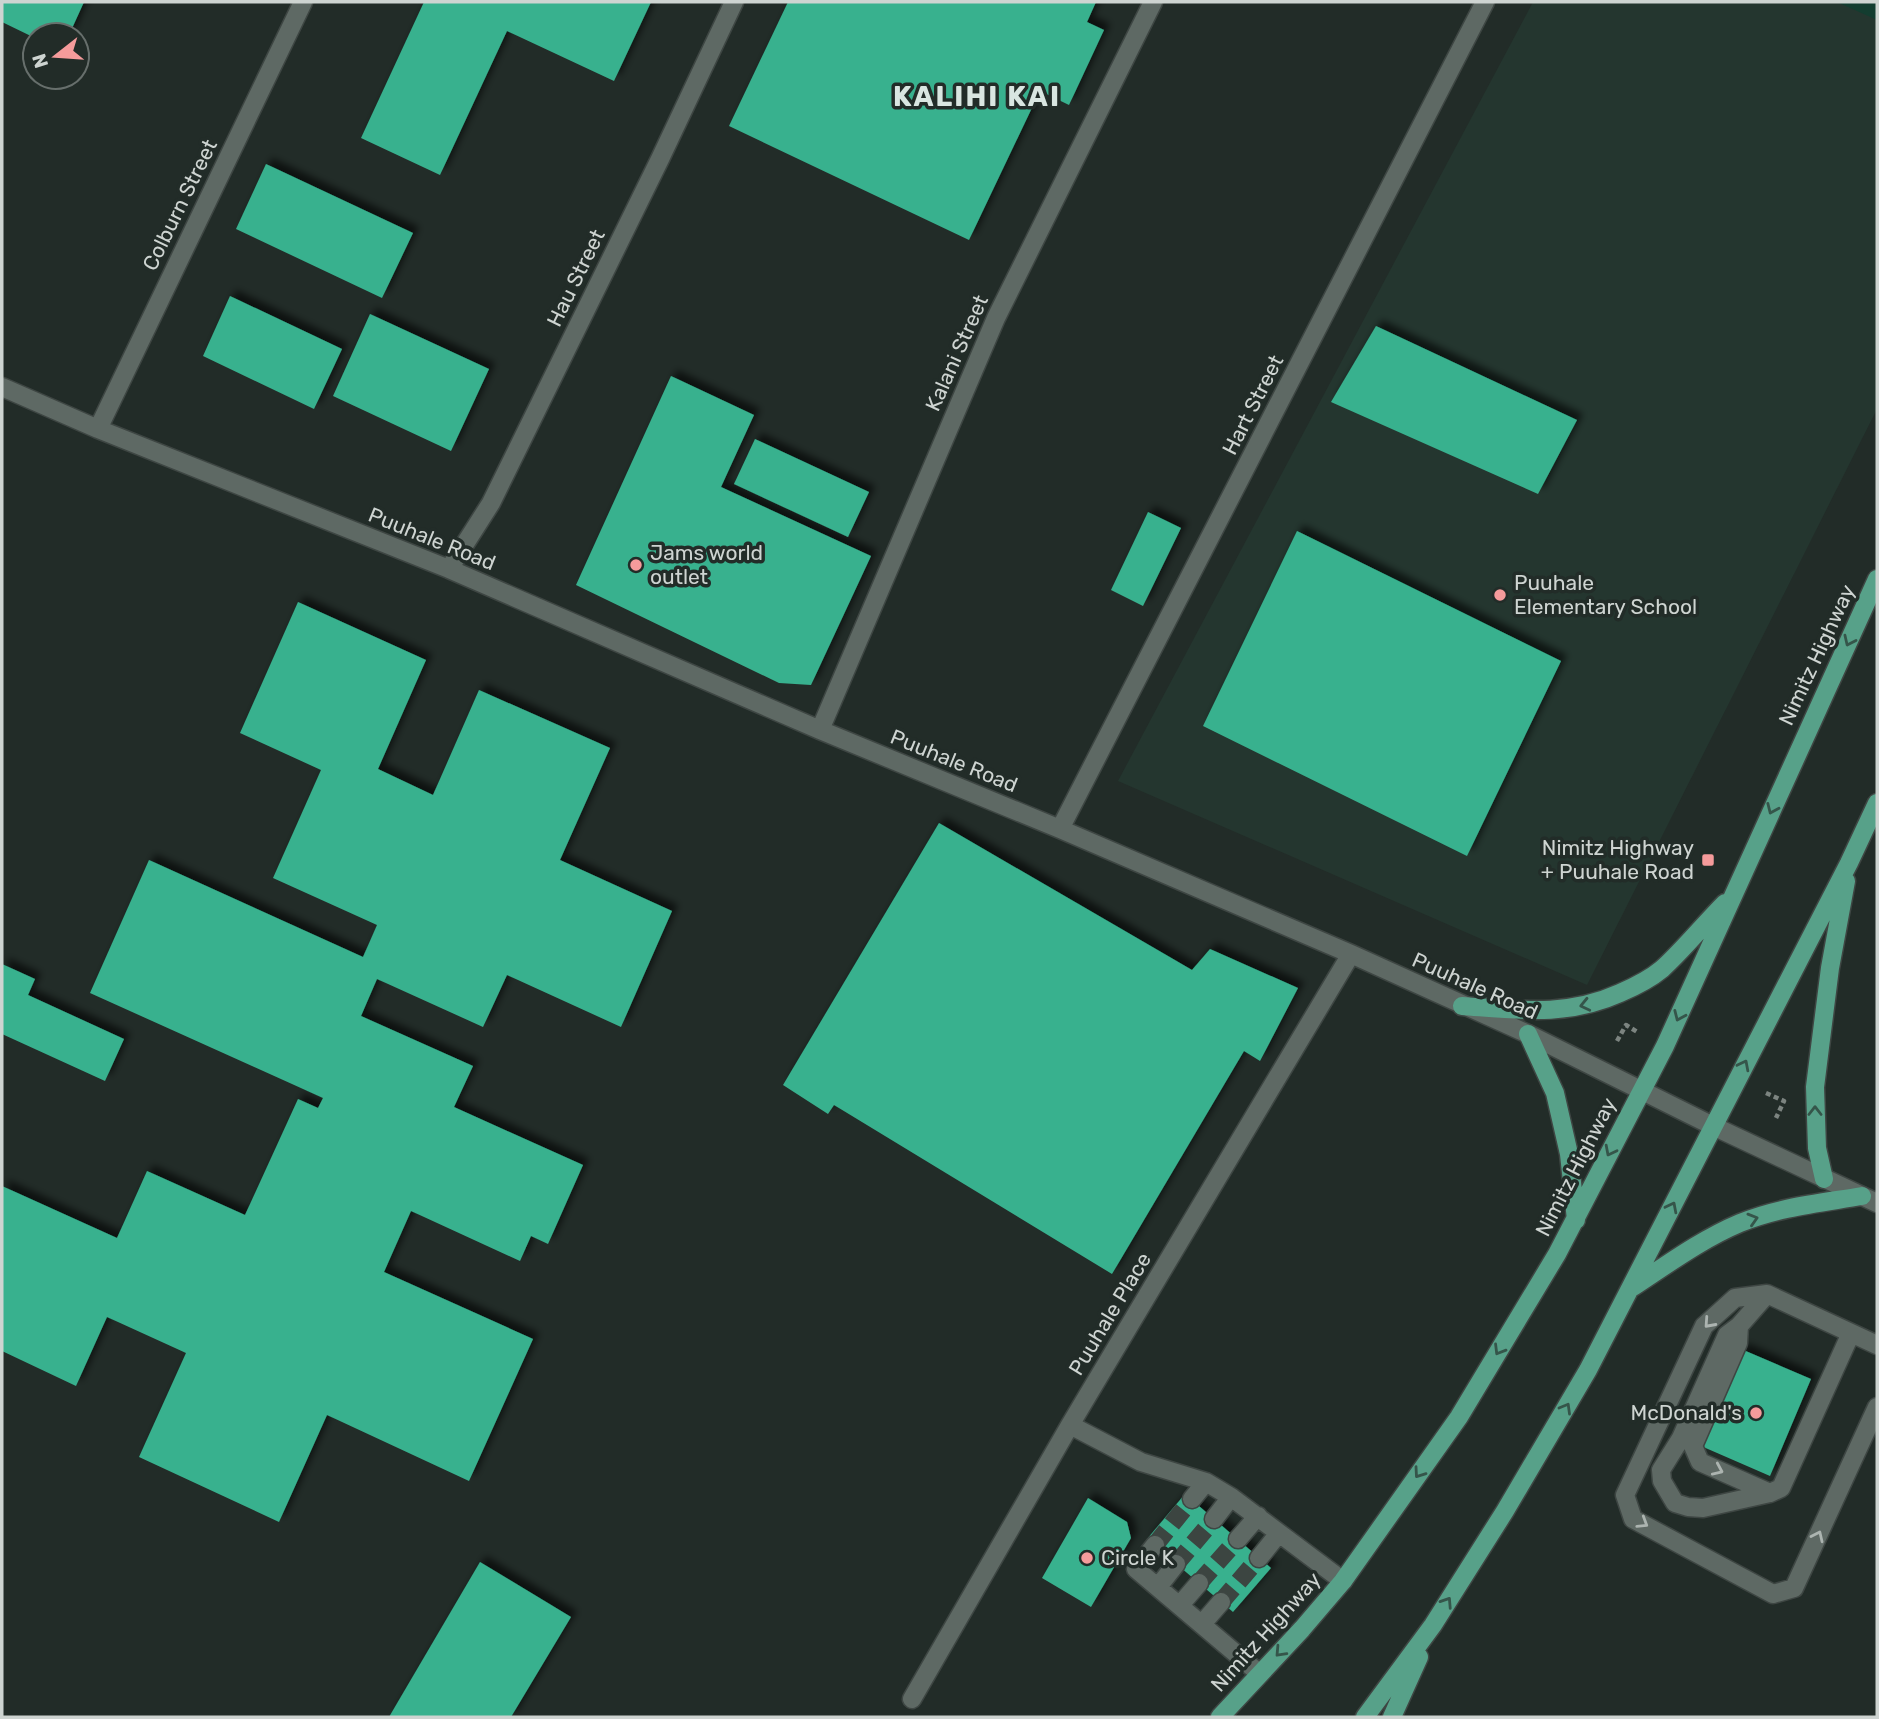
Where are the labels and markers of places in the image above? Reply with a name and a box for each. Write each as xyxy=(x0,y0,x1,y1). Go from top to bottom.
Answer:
place label: Jams world outlet xyxy=(650,540,763,589)
marker: Jams world outlet xyxy=(628,557,644,573)
place label: Puuhale Elementary School xyxy=(1514,570,1697,619)
marker: Puuhale Elementary School xyxy=(1492,587,1508,603)
place label: Nimitz Highway + Puuhale Road xyxy=(1541,835,1694,884)
marker: Nimitz Highway + Puuhale Road xyxy=(1700,852,1716,868)
place label: McDonald's xyxy=(1630,1400,1742,1425)
marker: McDonald's xyxy=(1748,1405,1764,1421)
place label: Circle K xyxy=(1101,1545,1174,1570)
marker: Circle K xyxy=(1079,1550,1095,1566)

